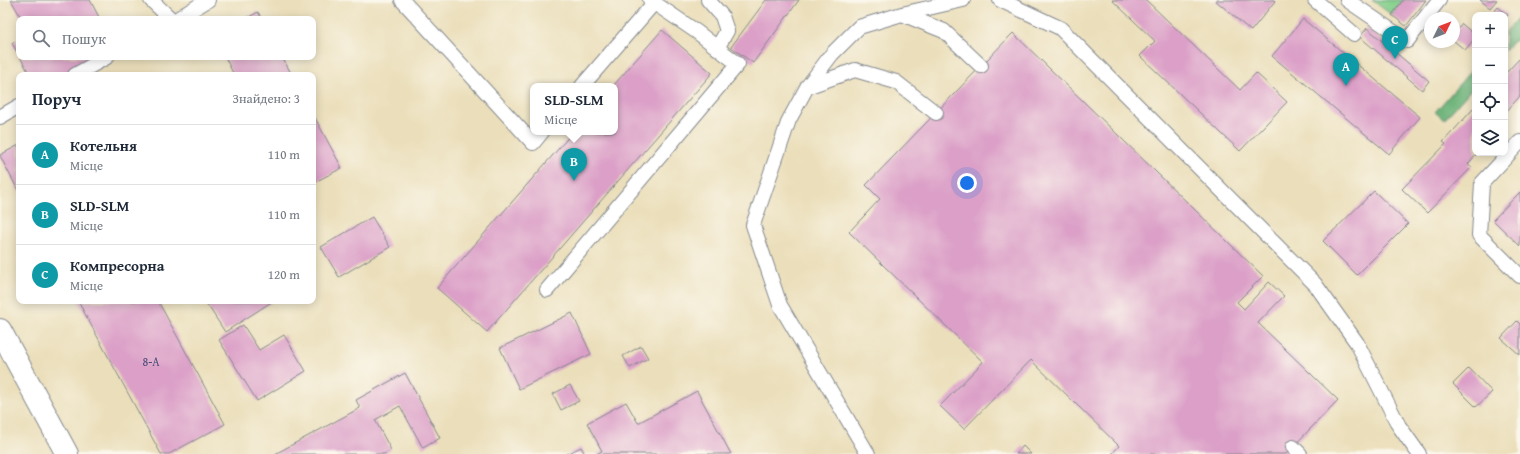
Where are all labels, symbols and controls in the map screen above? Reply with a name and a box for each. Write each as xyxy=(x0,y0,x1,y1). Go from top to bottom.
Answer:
north arrow xyxy=(1424,12,1460,48)
map controls xyxy=(1472,12,1508,156)
button: + xyxy=(1472,12,1508,48)
search box xyxy=(16,16,316,60)
pin: C xyxy=(1382,26,1408,59)
icon: search xyxy=(30,27,52,49)
text: Пошук xyxy=(62,28,106,49)
button: − xyxy=(1472,48,1508,84)
pin: A xyxy=(1333,53,1359,86)
popup xyxy=(530,83,618,135)
button: locate xyxy=(1472,84,1508,120)
text: Поруч xyxy=(32,86,81,111)
text: Знайдено: 3 xyxy=(232,89,300,108)
text: SLD-SLM xyxy=(544,89,604,110)
text: Місце xyxy=(544,110,577,129)
button: layers xyxy=(1472,120,1508,156)
text: Котельня xyxy=(70,135,137,156)
text: A xyxy=(41,145,49,164)
text: 110 m xyxy=(268,145,300,164)
pin: B xyxy=(561,148,587,181)
text: Місце xyxy=(70,156,103,175)
your location xyxy=(957,173,977,193)
text: SLD-SLM xyxy=(70,195,129,216)
text: B xyxy=(41,205,49,224)
text: 110 m xyxy=(268,205,300,224)
text: Місце xyxy=(70,216,103,235)
text: Компресорна xyxy=(70,255,164,276)
text: C xyxy=(41,265,49,284)
text: 120 m xyxy=(268,265,300,284)
text: Місце xyxy=(70,276,103,295)
house number: 8-А xyxy=(142,353,160,370)

